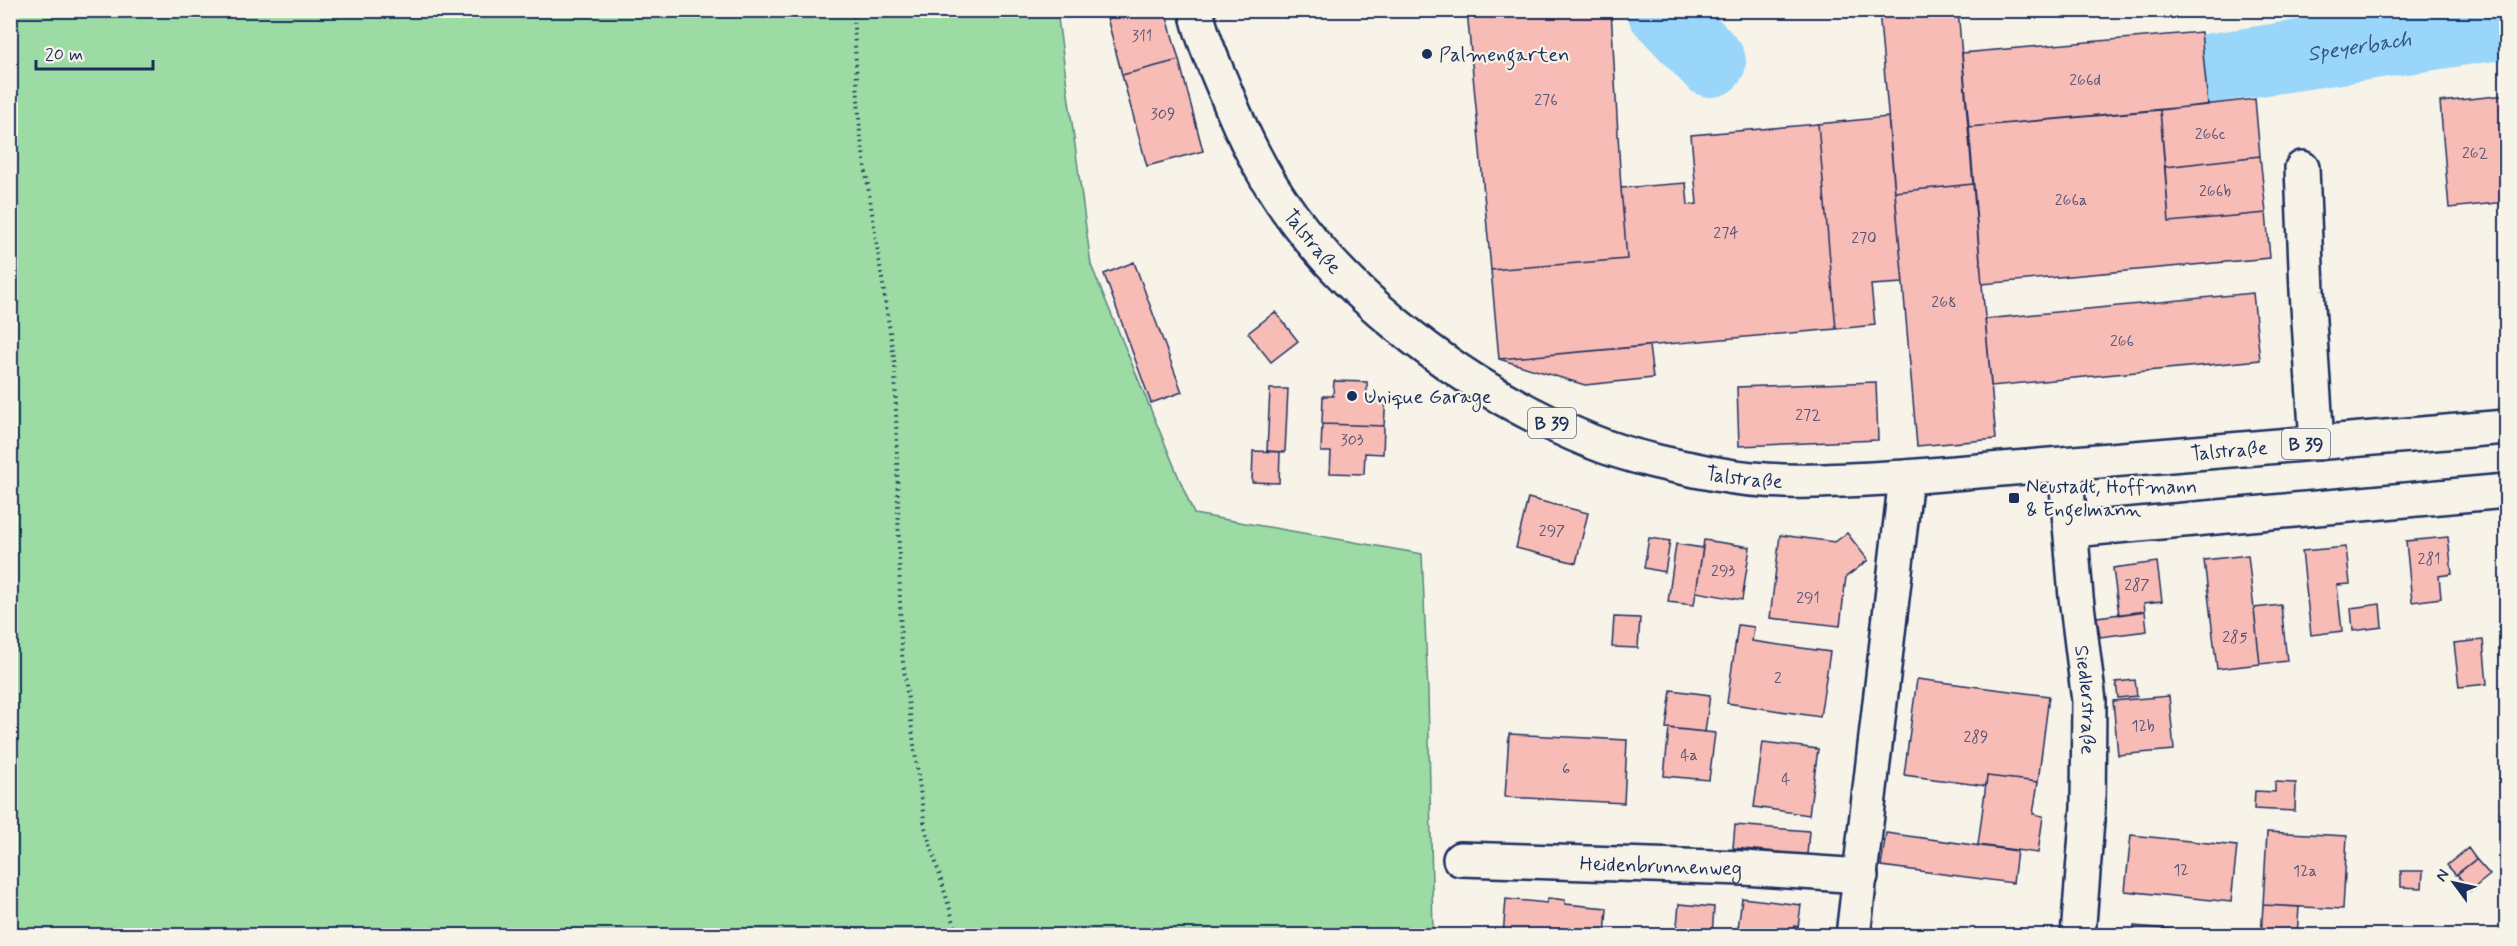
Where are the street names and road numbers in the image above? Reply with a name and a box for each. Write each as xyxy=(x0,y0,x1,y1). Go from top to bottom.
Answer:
street label: Talstraße xyxy=(1276,204,1347,281)
road number: B 39 xyxy=(1528,408,1576,438)
road number: B 39 xyxy=(2282,429,2330,459)
street label: Talstraße xyxy=(2189,435,2269,468)
street label: Talstraße xyxy=(1703,460,1783,496)
street label: Siedlerstraße xyxy=(2067,644,2101,755)
street label: Heidenbrunnenweg xyxy=(1579,851,1742,884)

